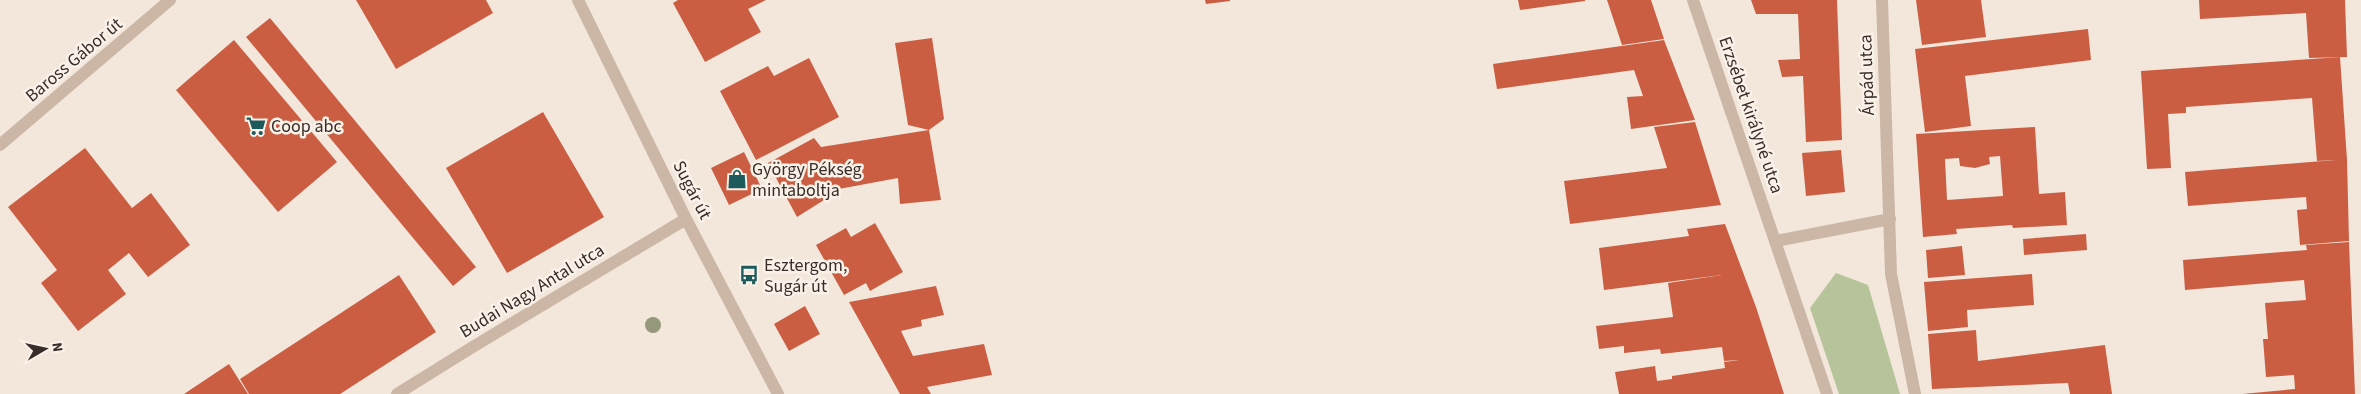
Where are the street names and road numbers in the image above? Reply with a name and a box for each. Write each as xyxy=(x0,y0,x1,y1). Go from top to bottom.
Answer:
street label: Baross Gábor út xyxy=(20,12,128,108)
street label: Erzsébet királyné utca xyxy=(1712,33,1790,197)
street label: Árpád utca xyxy=(1853,34,1881,116)
street label: Sugár út xyxy=(667,156,717,224)
street label: Budai Nagy Antal utca xyxy=(455,238,609,344)

